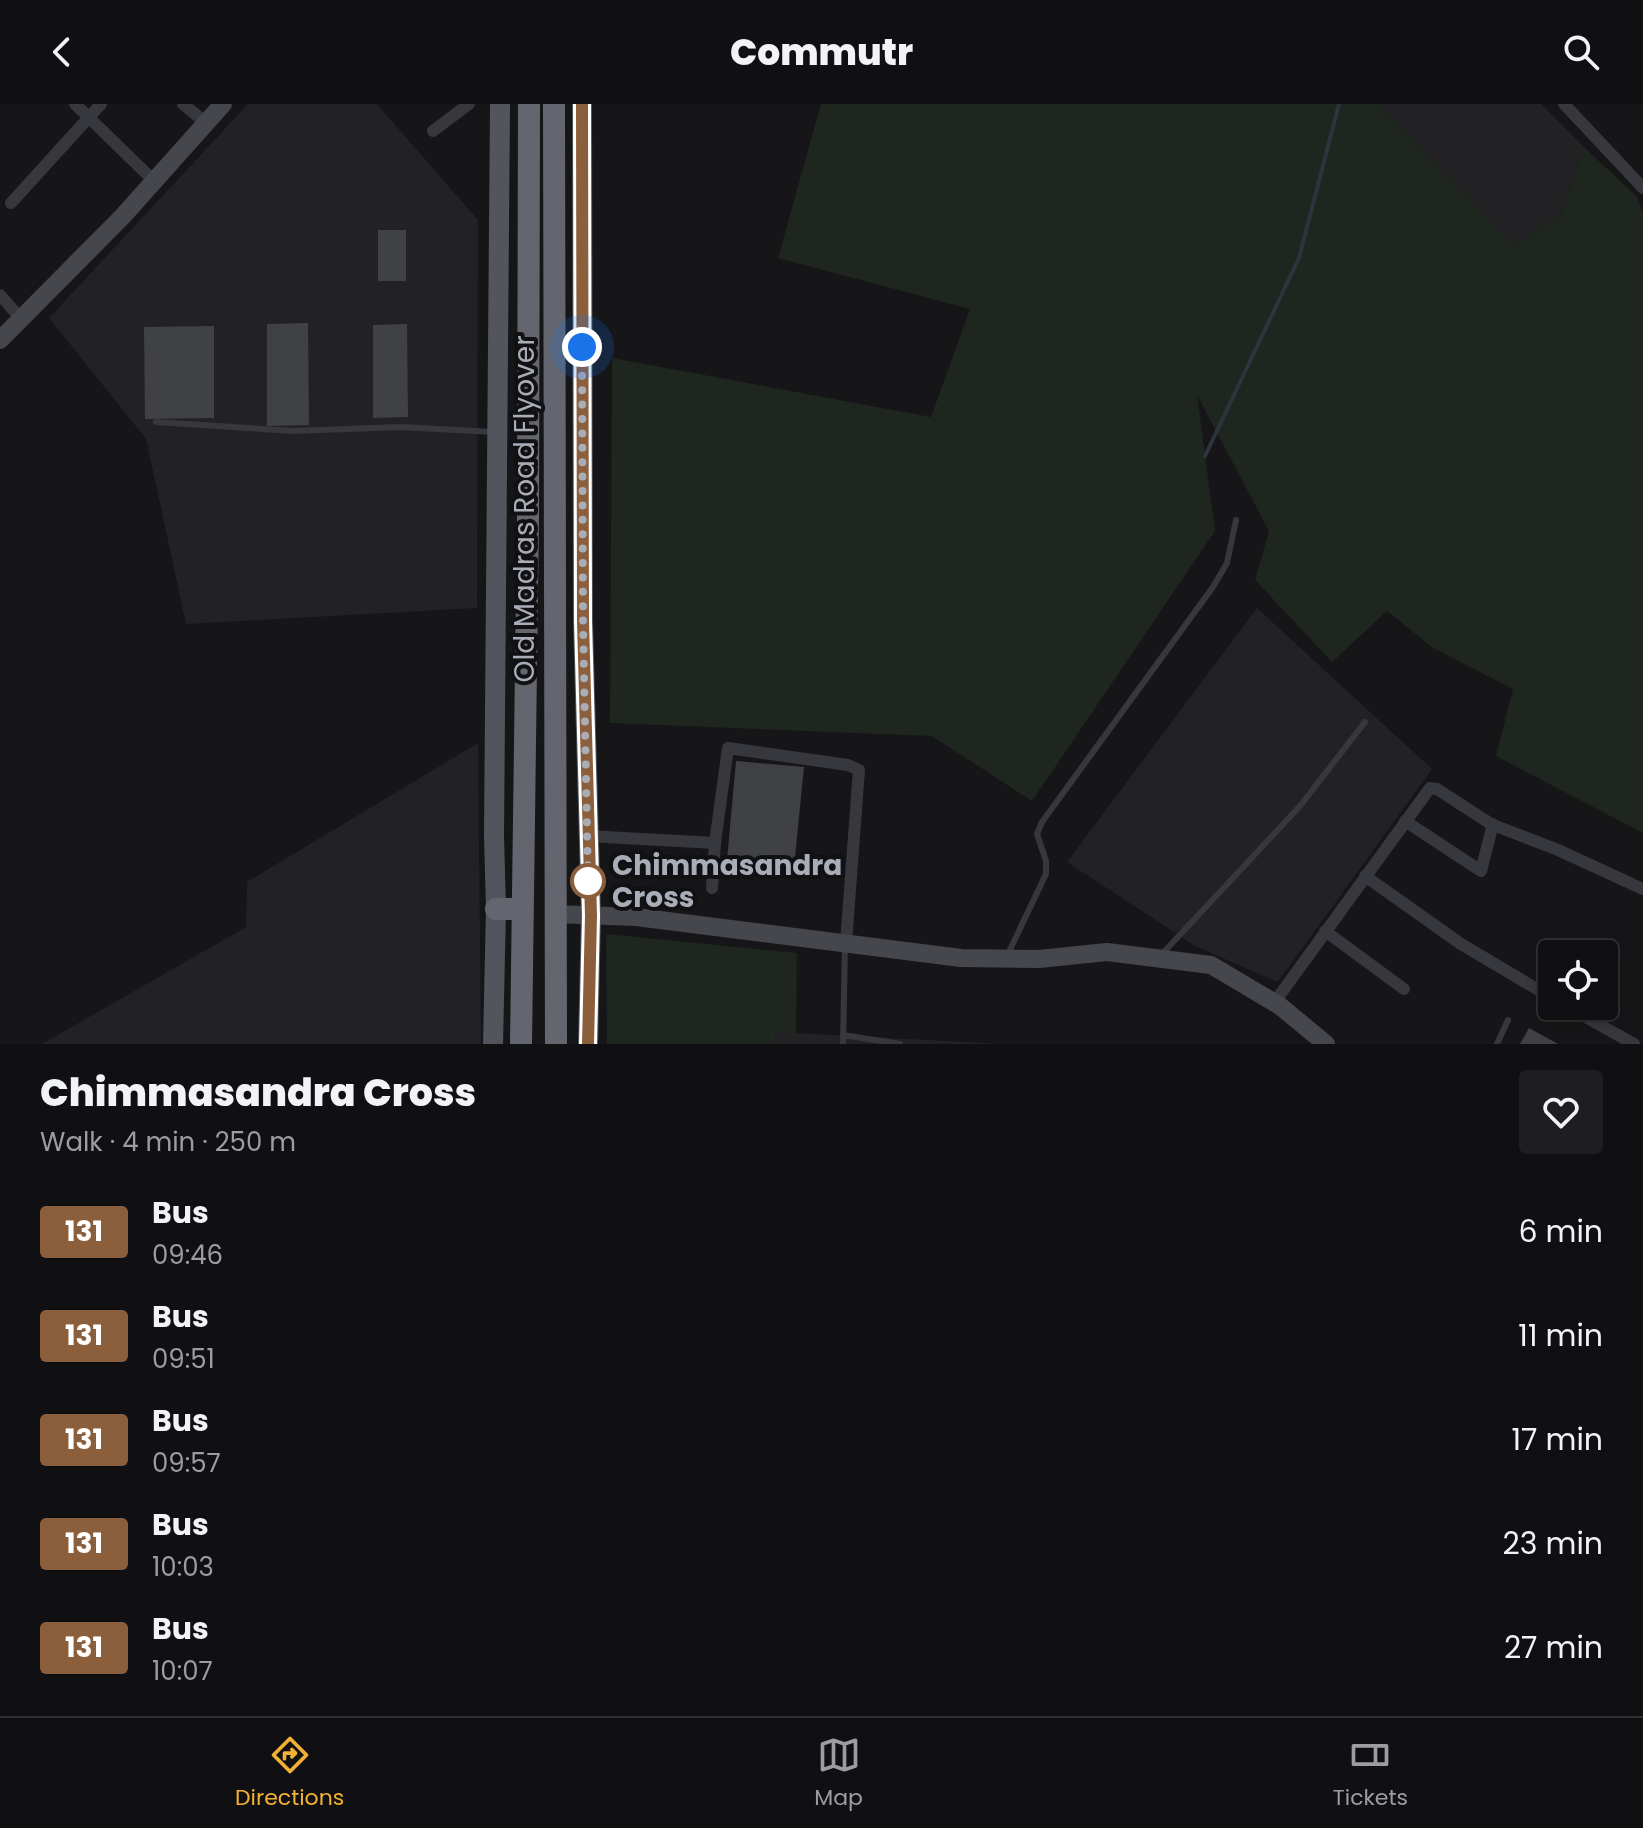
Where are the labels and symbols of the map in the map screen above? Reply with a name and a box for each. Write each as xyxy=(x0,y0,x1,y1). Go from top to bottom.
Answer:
your location xyxy=(562,327,602,367)
street label: Old Madras Road Flyover xyxy=(505,335,544,683)
place label: Chimmasandra Cross xyxy=(612,846,842,917)
marker: Chimmasandra Cross xyxy=(571,864,605,898)

